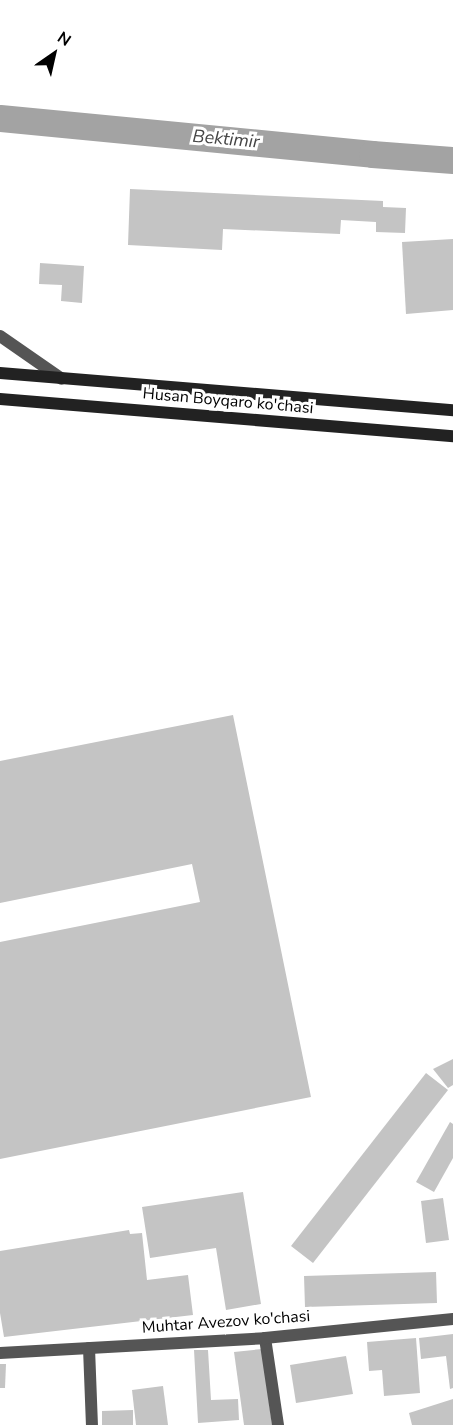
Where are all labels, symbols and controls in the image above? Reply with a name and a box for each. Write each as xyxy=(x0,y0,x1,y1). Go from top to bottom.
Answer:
north arrow xyxy=(24,24,84,84)
text: N xyxy=(53,27,75,52)
water label: Bektimir xyxy=(192,125,260,153)
street label: Husan Boyqaro ko'chasi xyxy=(142,384,314,418)
street label: Muhtar Avezov ko'chasi xyxy=(141,1307,311,1337)

